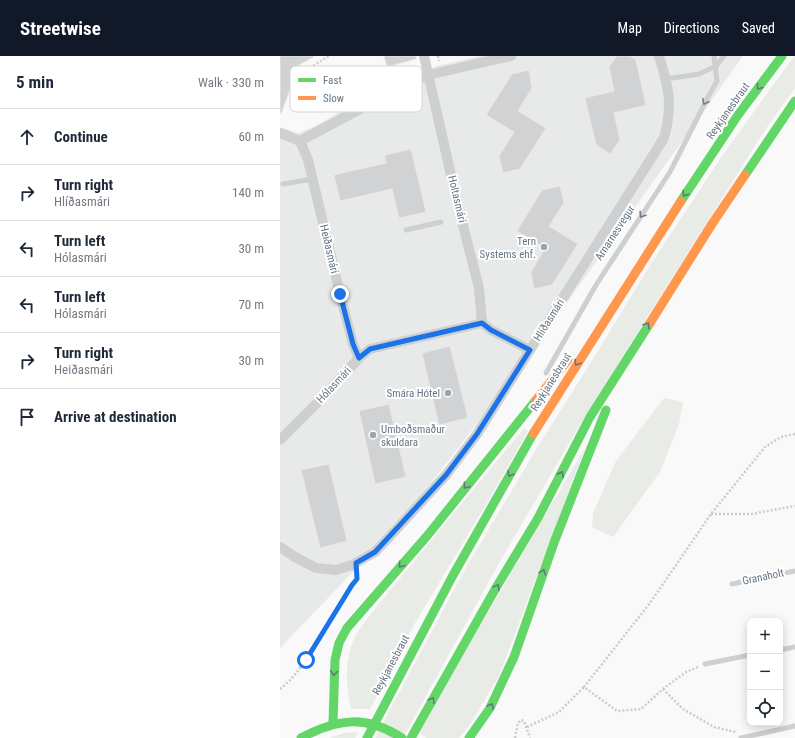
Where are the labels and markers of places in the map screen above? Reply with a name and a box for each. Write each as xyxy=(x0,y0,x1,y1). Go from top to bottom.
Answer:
place label: Tern Systems ehf. xyxy=(480,235,536,261)
marker: Tern Systems ehf. xyxy=(539,242,549,252)
place label: Smára Hótel xyxy=(387,387,440,400)
marker: Smára Hótel xyxy=(443,388,453,398)
place label: Umboðsmaður skuldara xyxy=(381,423,446,449)
marker: Umboðsmaður skuldara xyxy=(368,430,378,440)

